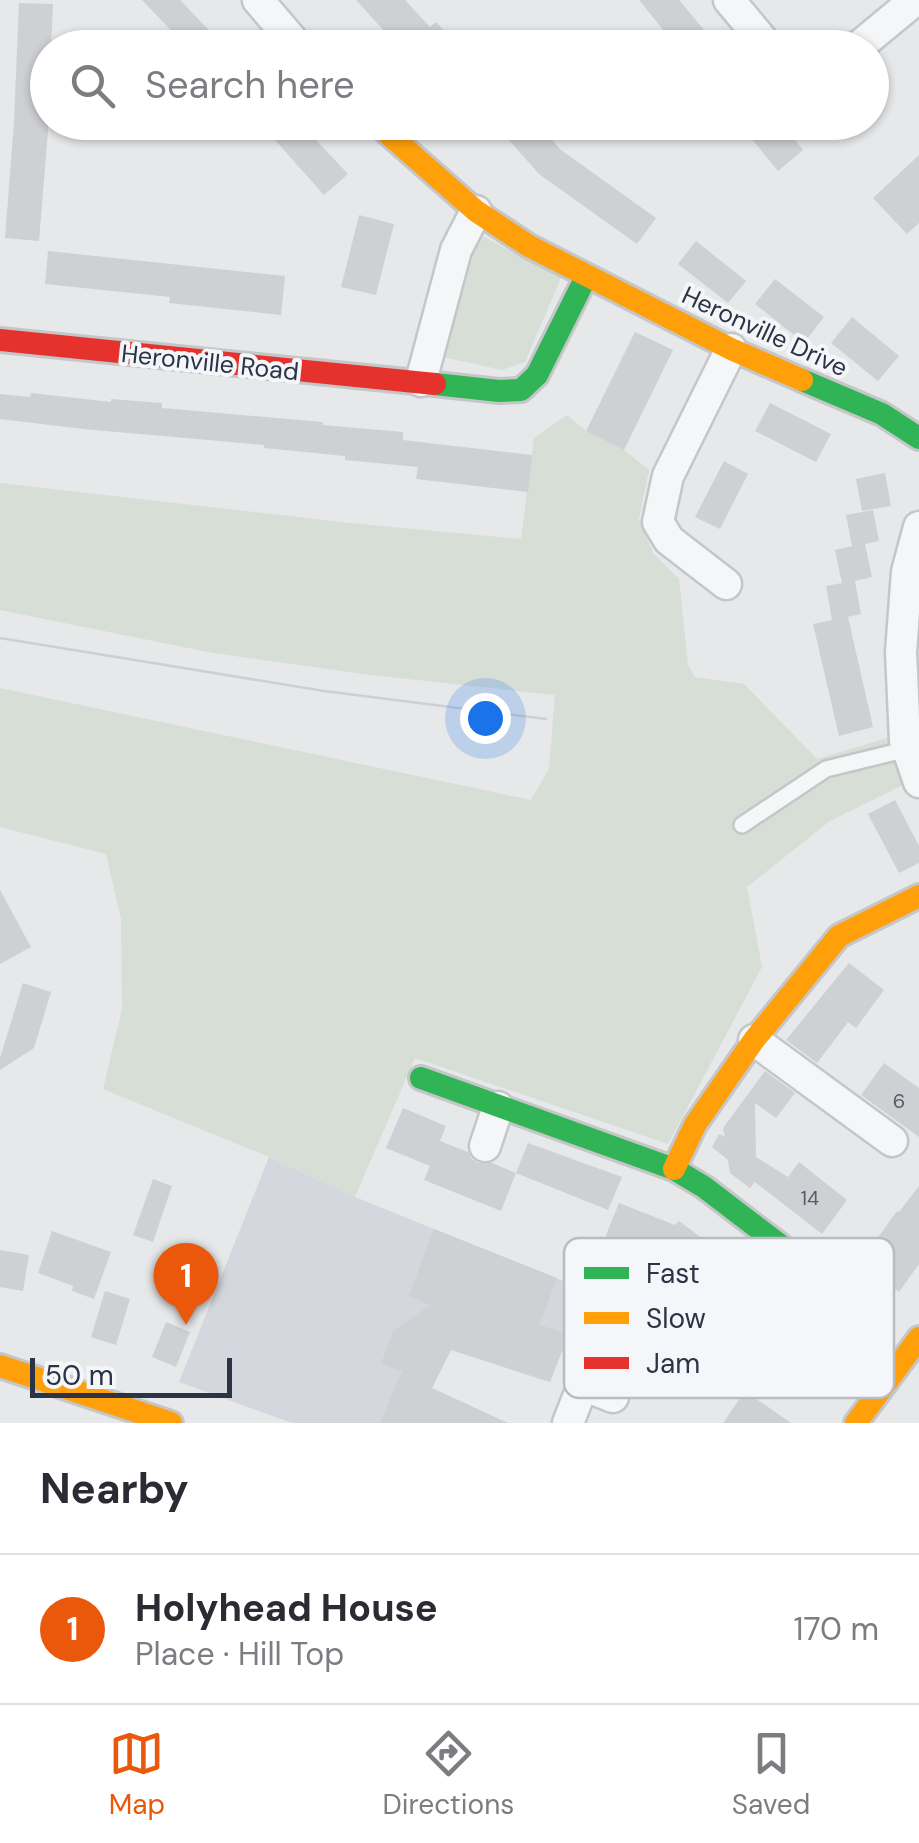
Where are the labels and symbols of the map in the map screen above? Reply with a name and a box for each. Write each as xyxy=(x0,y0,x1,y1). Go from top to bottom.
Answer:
street label: Heronville Drive xyxy=(677,279,853,384)
street label: Heronville Road xyxy=(120,337,300,388)
your location xyxy=(460,693,511,744)
house number: 6 xyxy=(893,1088,905,1114)
house number: 14 xyxy=(801,1185,819,1211)
legend xyxy=(564,1238,894,1398)
pin: 1 xyxy=(154,1242,218,1325)
text: Fast xyxy=(646,1255,700,1292)
text: Slow xyxy=(646,1300,706,1337)
text: Jam xyxy=(646,1345,700,1382)
scale bar xyxy=(30,1353,232,1398)

